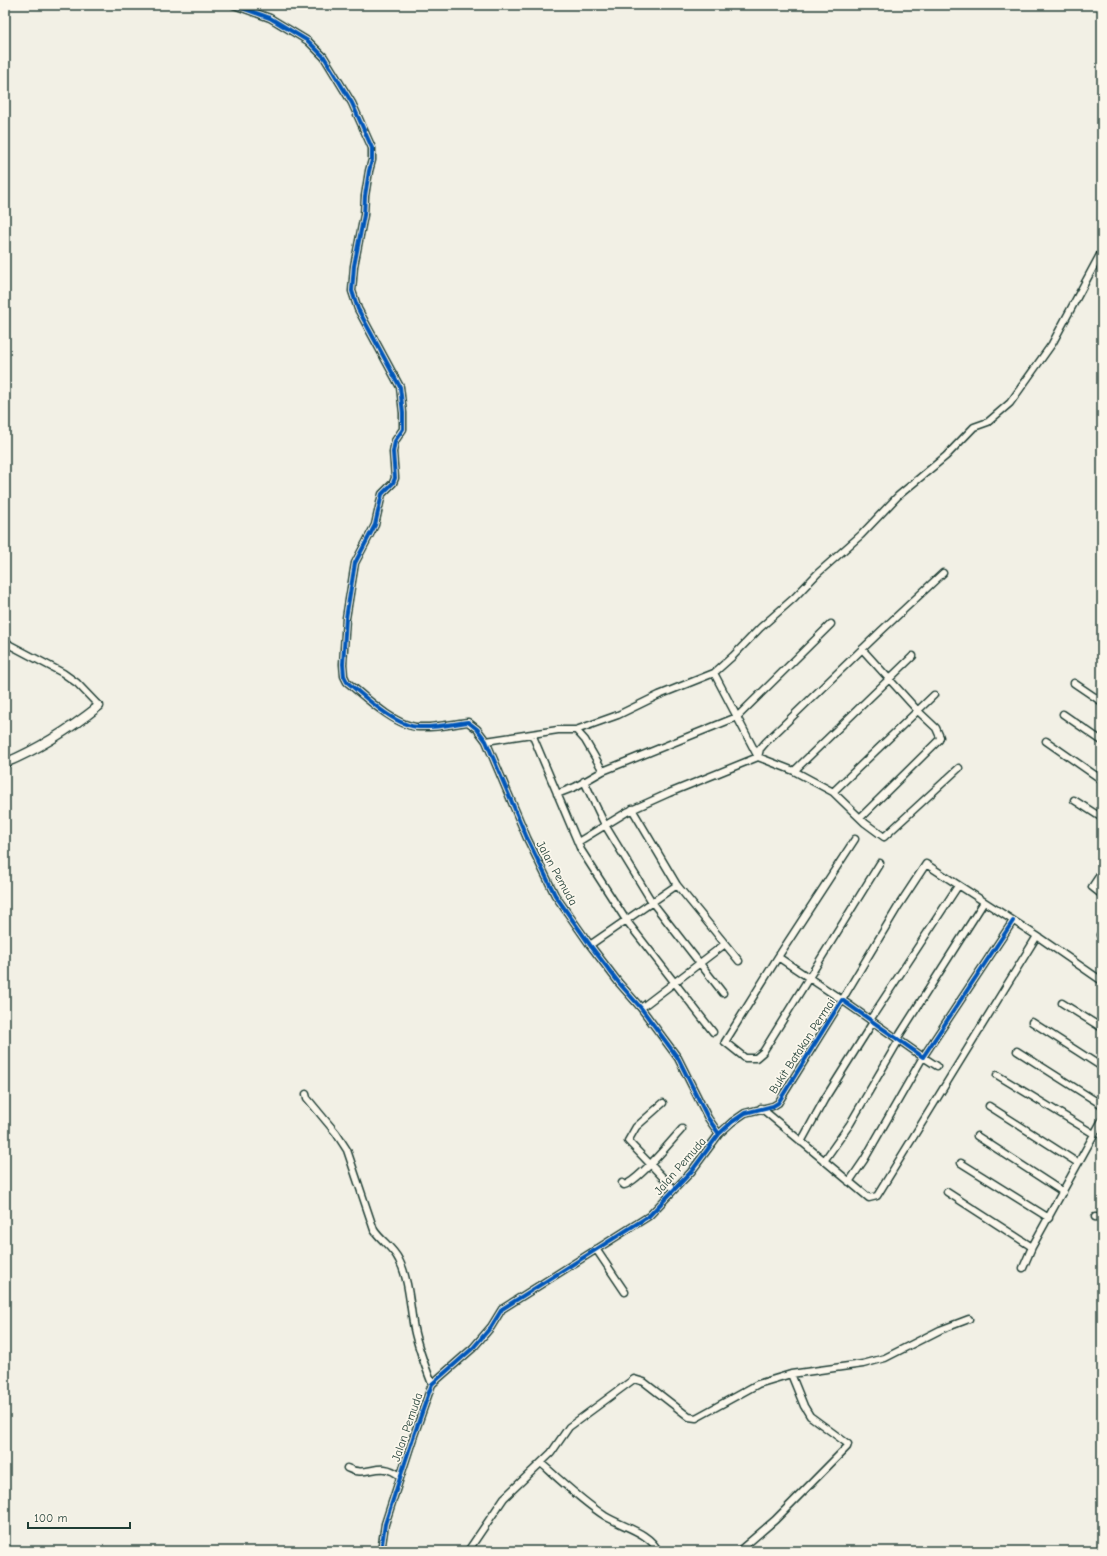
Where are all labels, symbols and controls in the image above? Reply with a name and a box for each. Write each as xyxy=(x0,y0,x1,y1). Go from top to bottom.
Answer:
street label: Jalan Pemuda xyxy=(533,838,581,908)
street label: Bukit Batakan Permai xyxy=(766,996,838,1096)
street label: Jalan Pemuda xyxy=(651,1134,709,1198)
street label: Jalan Pemuda xyxy=(389,1391,425,1463)
scale bar xyxy=(28,1504,130,1530)
text: 100 m xyxy=(34,1511,67,1525)

